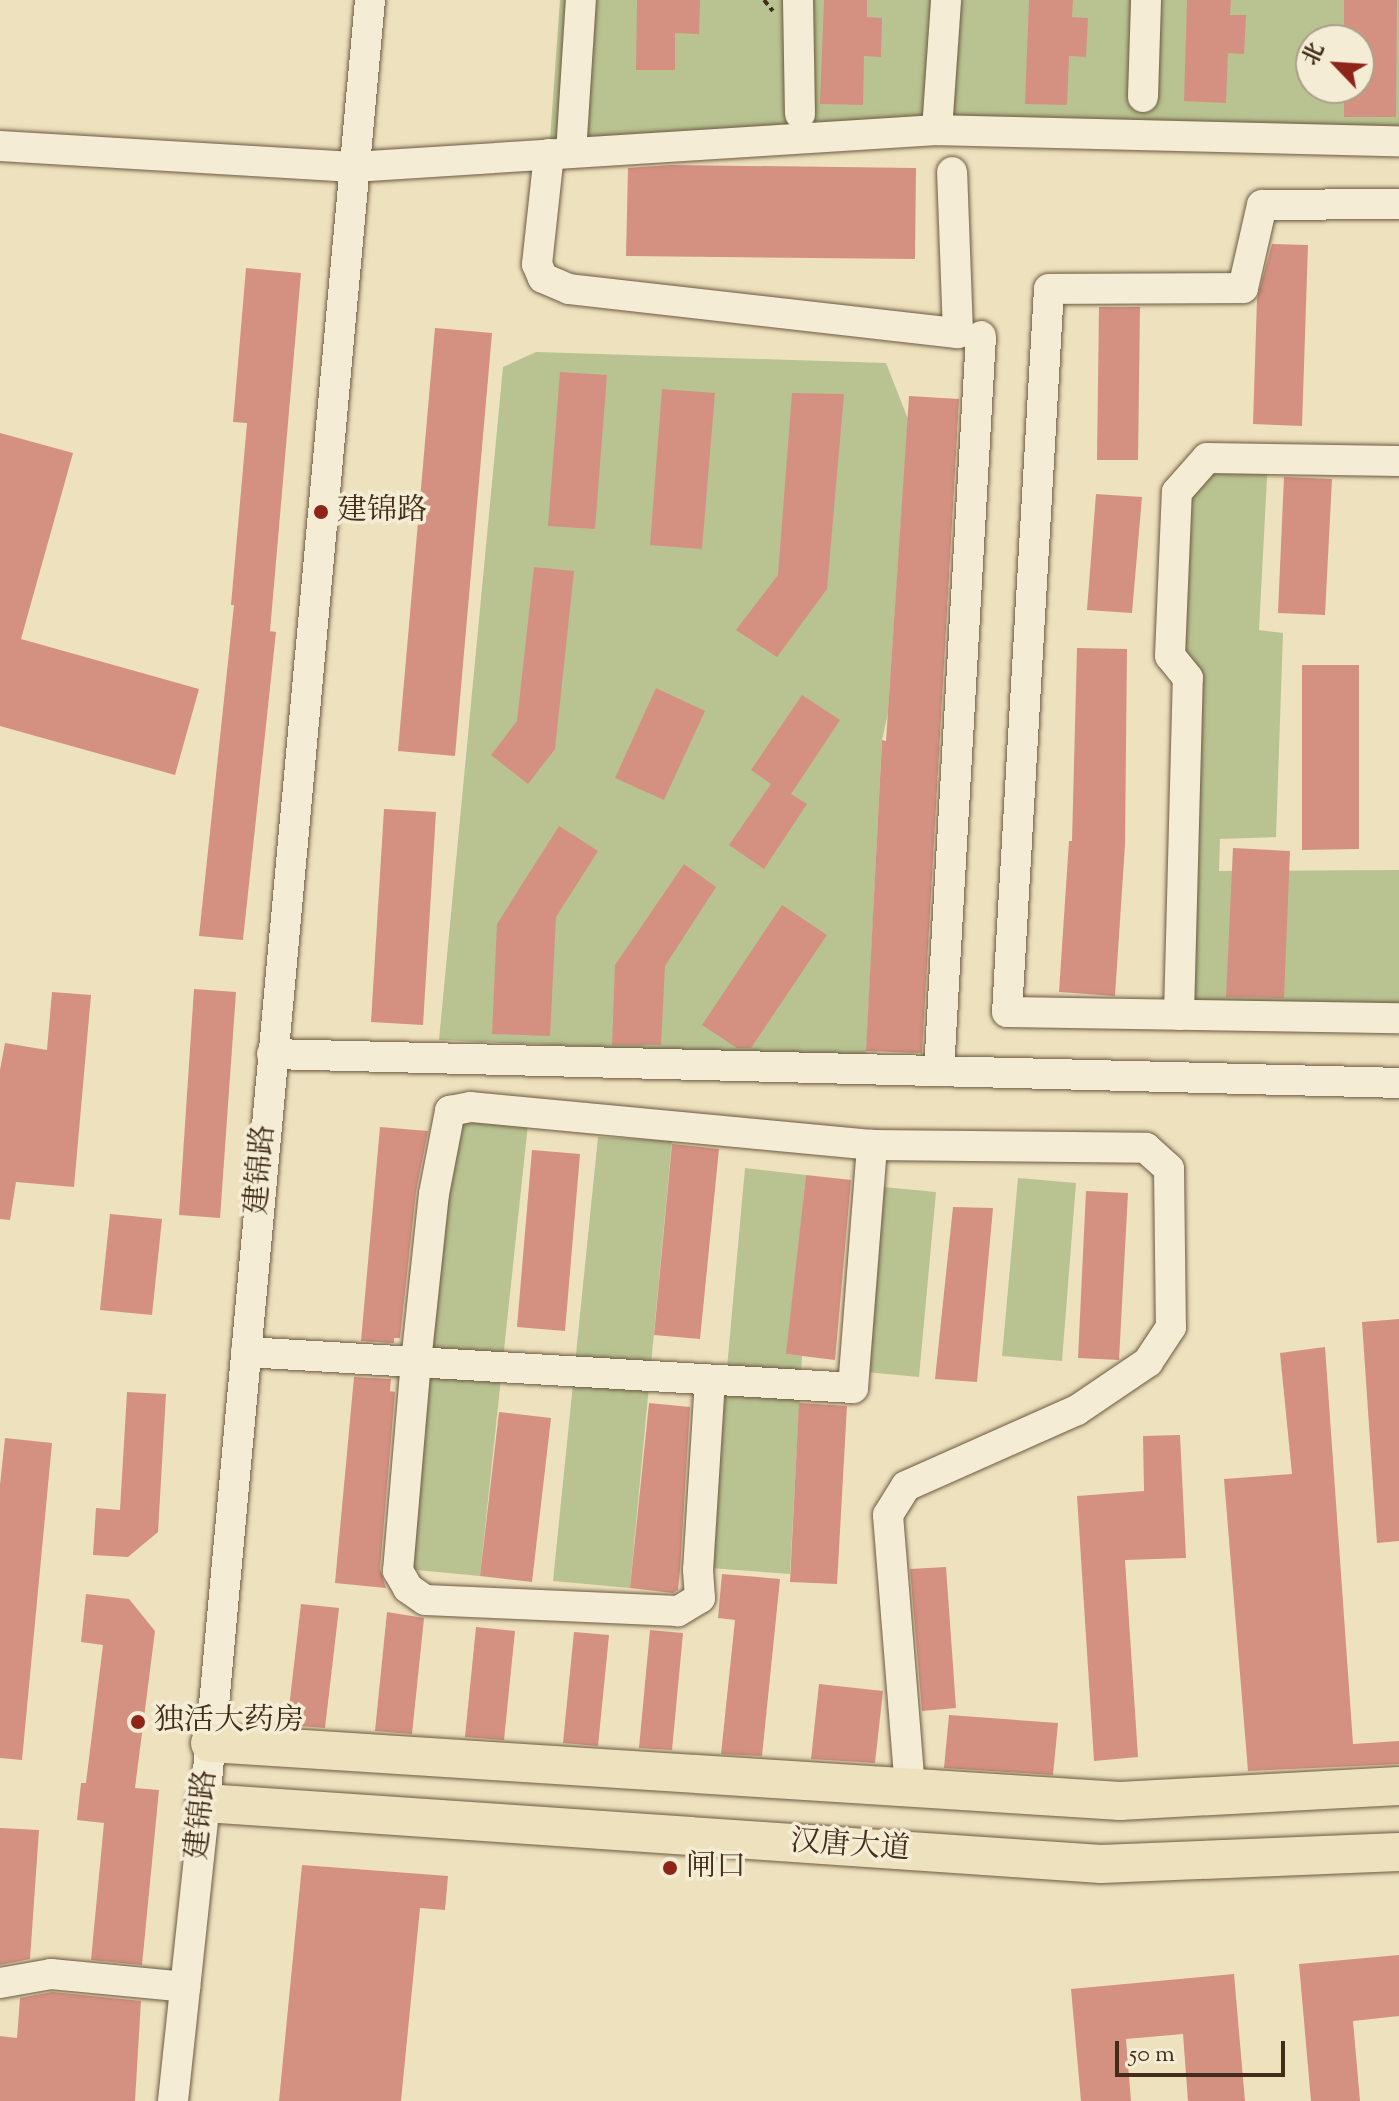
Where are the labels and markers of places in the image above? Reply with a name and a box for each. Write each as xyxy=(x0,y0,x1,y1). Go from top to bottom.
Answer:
place label: 建锦路 xyxy=(337,494,427,530)
marker: 建锦路 xyxy=(312,503,330,521)
place label: 独活大药房 xyxy=(154,1704,304,1740)
marker: 独活大药房 xyxy=(129,1713,147,1731)
place label: 闸口 xyxy=(686,1850,746,1886)
marker: 闸口 xyxy=(661,1859,679,1877)

